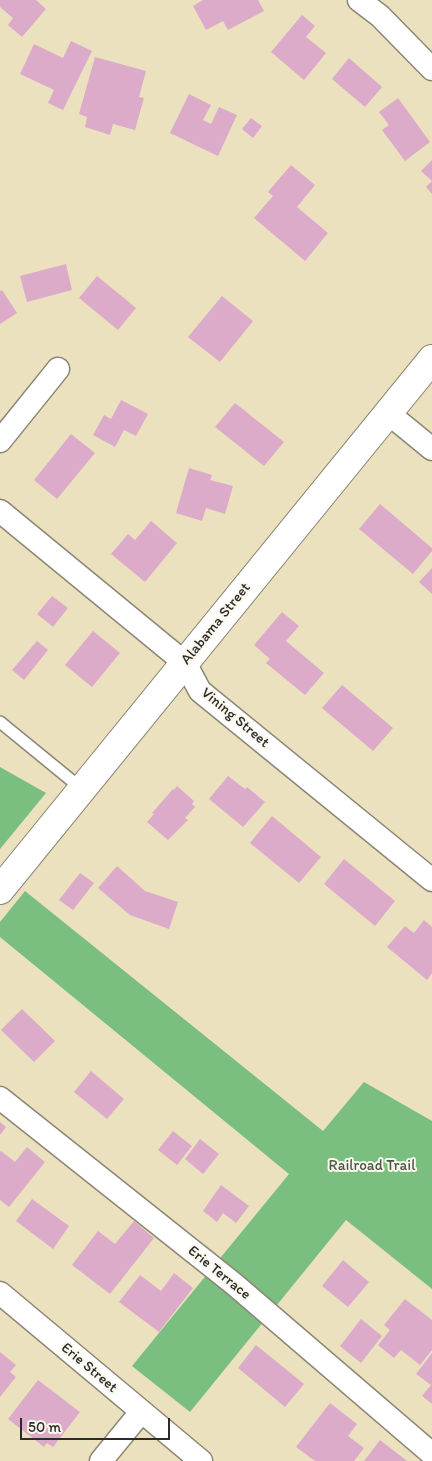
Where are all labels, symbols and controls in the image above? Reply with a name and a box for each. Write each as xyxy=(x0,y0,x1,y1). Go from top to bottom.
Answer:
street label: Alabama Street xyxy=(177,579,255,669)
street label: Vining Street xyxy=(197,684,273,752)
park label: Railroad Trail xyxy=(329,1157,415,1175)
street label: Erie Terrace xyxy=(184,1242,254,1304)
street label: Erie Street xyxy=(57,1339,121,1397)
scale bar xyxy=(22,1408,172,1440)
text: 50 m xyxy=(28,1418,61,1436)

